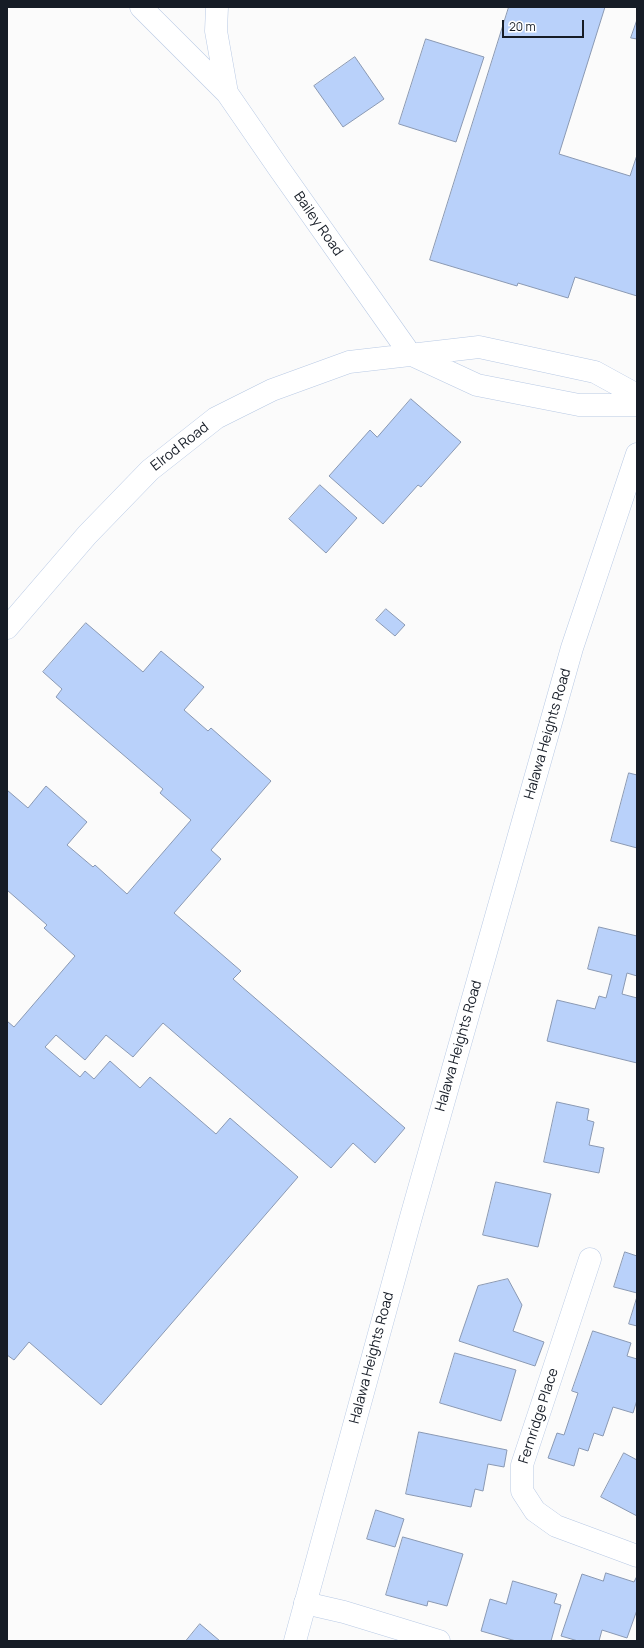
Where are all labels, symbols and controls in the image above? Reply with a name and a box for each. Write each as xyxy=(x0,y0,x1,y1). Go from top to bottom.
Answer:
scale bar xyxy=(504,12,586,38)
text: 20 m xyxy=(509,18,536,35)
street label: Bailey Road xyxy=(290,189,346,259)
street label: Elrod Road xyxy=(148,419,212,475)
street label: Halawa Heights Road xyxy=(521,667,575,801)
street label: Halawa Heights Road xyxy=(432,979,486,1113)
street label: Halawa Heights Road xyxy=(346,1290,398,1426)
street label: Fernridge Place xyxy=(516,1366,562,1466)

